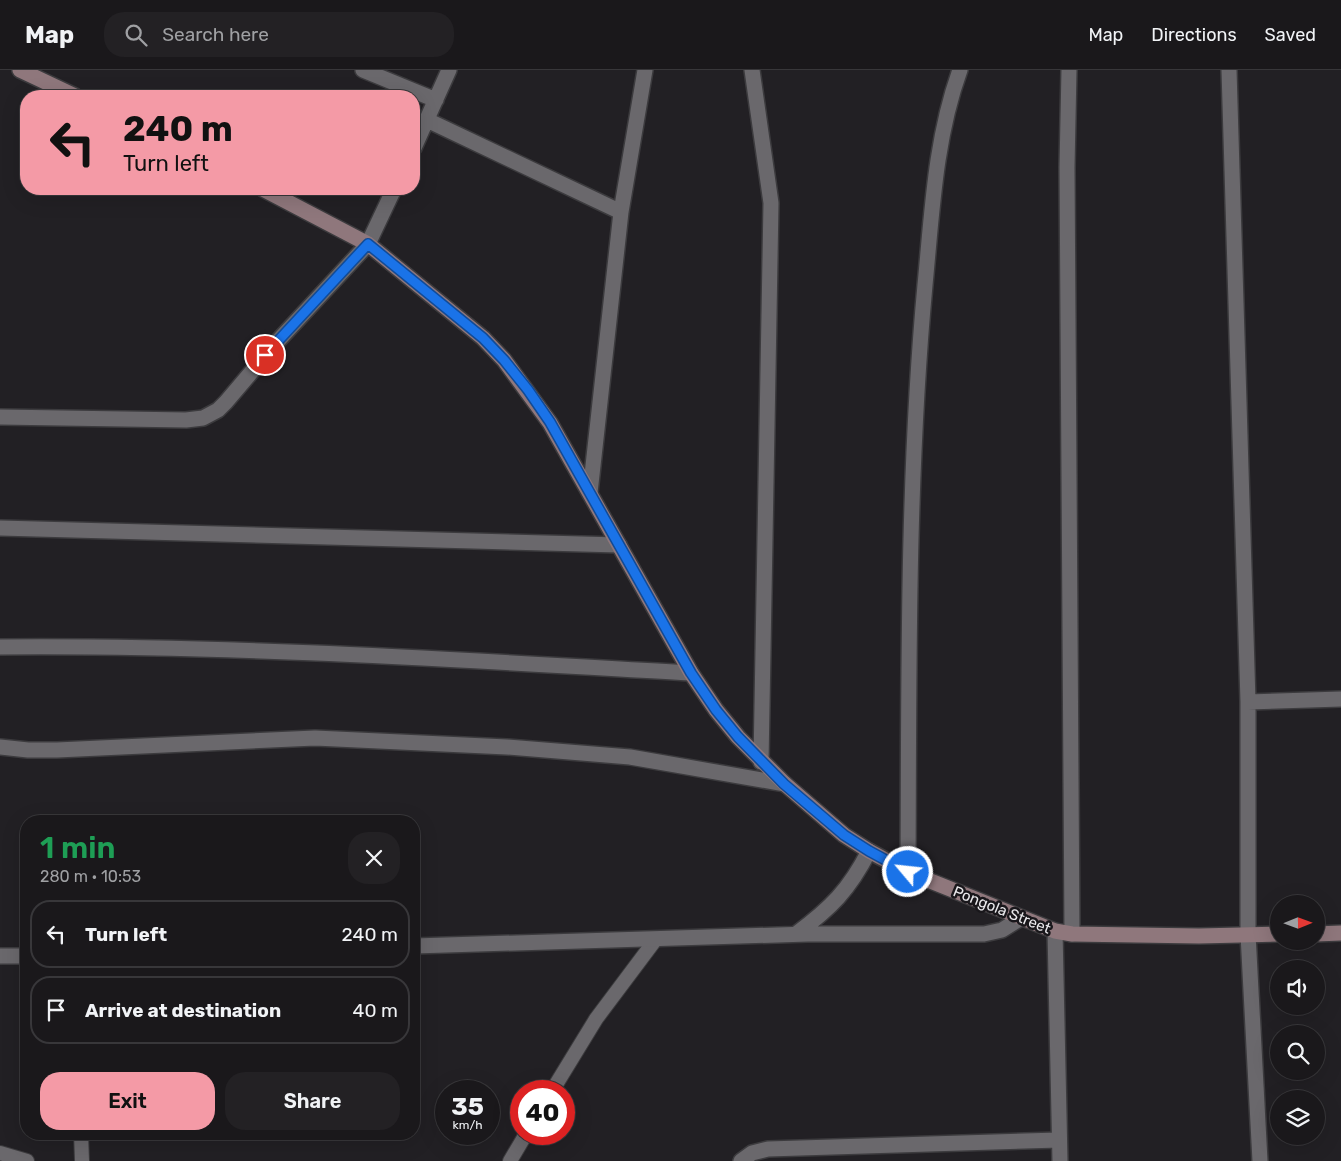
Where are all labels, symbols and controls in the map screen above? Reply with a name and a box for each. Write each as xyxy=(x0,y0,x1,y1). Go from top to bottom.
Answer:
search box xyxy=(104,12,454,57)
text: Map xyxy=(25,21,74,49)
icon: search xyxy=(122,21,150,49)
text: Search here xyxy=(162,23,269,46)
text: Map xyxy=(1088,24,1123,46)
text: Directions xyxy=(1151,24,1237,46)
text: Saved xyxy=(1265,24,1316,46)
text: 240 m xyxy=(123,108,233,150)
icon: left xyxy=(40,110,105,175)
text: Turn left xyxy=(123,150,209,177)
pin xyxy=(244,334,286,376)
icon: arrive xyxy=(251,341,279,369)
text: 1 min xyxy=(40,830,115,866)
button: close xyxy=(348,832,400,884)
position arrow xyxy=(881,845,933,897)
text: 280 m · 10:53 xyxy=(40,867,141,886)
street label: Pongola Street xyxy=(951,882,1054,938)
north arrow xyxy=(1270,895,1325,950)
map controls xyxy=(1270,895,1325,1145)
icon: left xyxy=(42,920,70,948)
text: Turn left xyxy=(85,923,167,946)
text: 240 m xyxy=(342,923,398,946)
button: sound xyxy=(1270,960,1325,1015)
icon: arrive xyxy=(42,996,70,1024)
text: Arrive at destination xyxy=(85,999,281,1022)
text: 40 m xyxy=(353,999,398,1022)
button: search xyxy=(1270,1025,1325,1080)
button: Exit xyxy=(40,1072,215,1130)
button: Share xyxy=(225,1072,400,1130)
speed limit sign: 40 xyxy=(510,1080,575,1145)
button: layers xyxy=(1270,1090,1325,1145)
text: 35 xyxy=(451,1092,484,1121)
text: km/h xyxy=(453,1118,482,1132)

